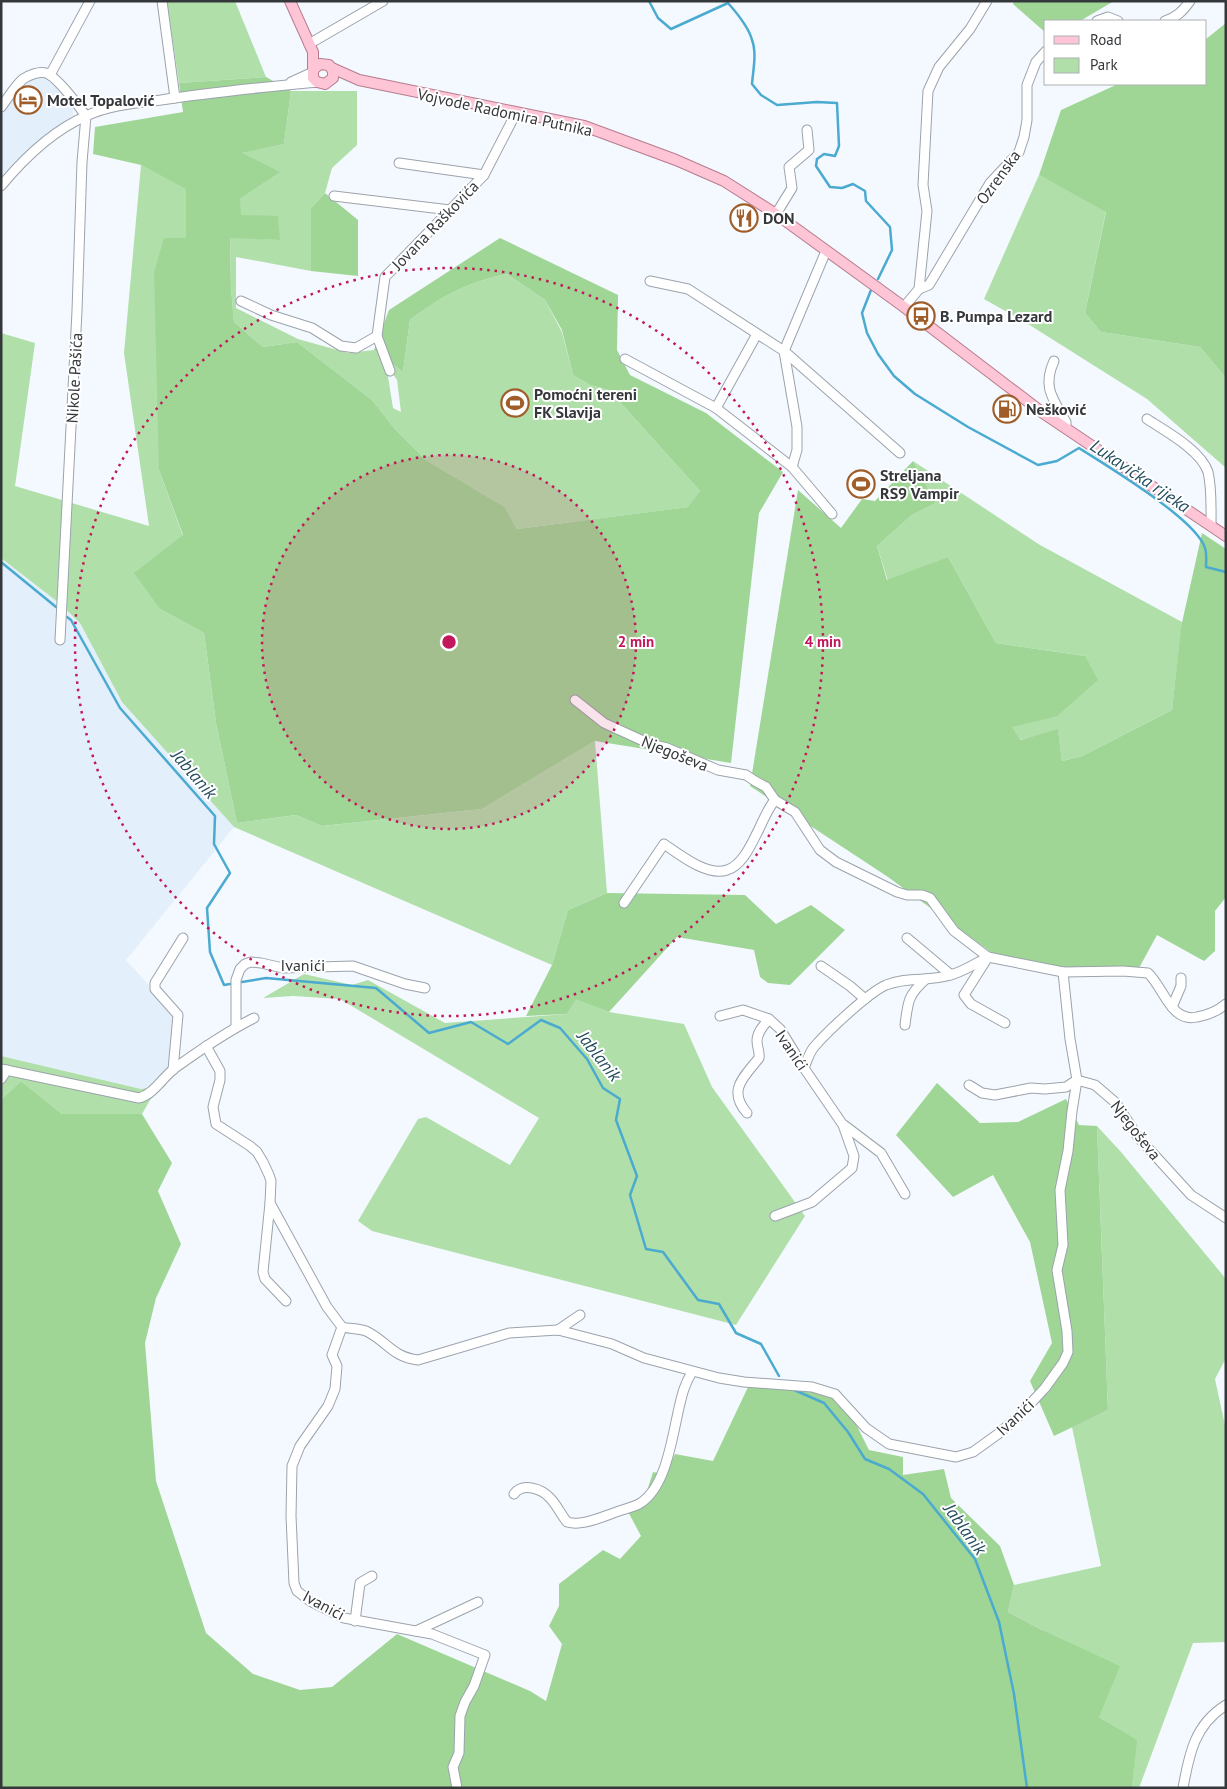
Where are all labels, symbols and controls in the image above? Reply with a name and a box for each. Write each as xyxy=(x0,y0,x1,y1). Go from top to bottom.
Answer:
legend xyxy=(1044,20,1207,85)
text: Road xyxy=(1090,30,1122,49)
text: Park xyxy=(1090,55,1118,74)
street label: Vojvode Radomira Putnika xyxy=(415,83,594,140)
hotel icon: Motel Topalović xyxy=(13,85,43,115)
place label: Motel Topalović xyxy=(47,90,154,110)
street label: Ozrenska xyxy=(972,146,1024,208)
street label: Jovana Raškovića xyxy=(387,176,483,275)
restaurant icon: DON xyxy=(729,203,759,233)
place label: DON xyxy=(763,208,795,228)
bus stop icon: B. Pumpa Lezard xyxy=(906,301,936,331)
place label: B. Pumpa Lezard xyxy=(940,306,1052,326)
street label: Nikole Pašića xyxy=(62,332,86,424)
place label: Pomoćni tereni FK Slavija xyxy=(534,384,637,422)
sports icon: Pomoćni tereni FK Slavija xyxy=(500,388,530,418)
fuel station icon: Nešković xyxy=(992,394,1022,424)
place label: Nešković xyxy=(1026,399,1086,419)
water label: Lukavička rijeka xyxy=(1086,434,1195,518)
place label: Streljana RS9 Vampir xyxy=(880,465,959,503)
sports icon: Streljana RS9 Vampir xyxy=(846,469,876,499)
text: 2 min xyxy=(618,632,654,651)
text: 4 min xyxy=(805,632,841,651)
centre of rings xyxy=(440,633,458,651)
street label: Njegoševa xyxy=(639,731,711,775)
water label: Jablanik xyxy=(165,742,223,804)
street label: Ivanići xyxy=(281,955,325,975)
water label: Jablanik xyxy=(571,1024,627,1087)
street label: Ivanići xyxy=(771,1026,813,1074)
street label: Njegoševa xyxy=(1106,1096,1166,1164)
street label: Ivanići xyxy=(992,1394,1038,1440)
water label: Jablanik xyxy=(938,1496,993,1560)
street label: Ivanići xyxy=(300,1586,348,1624)

